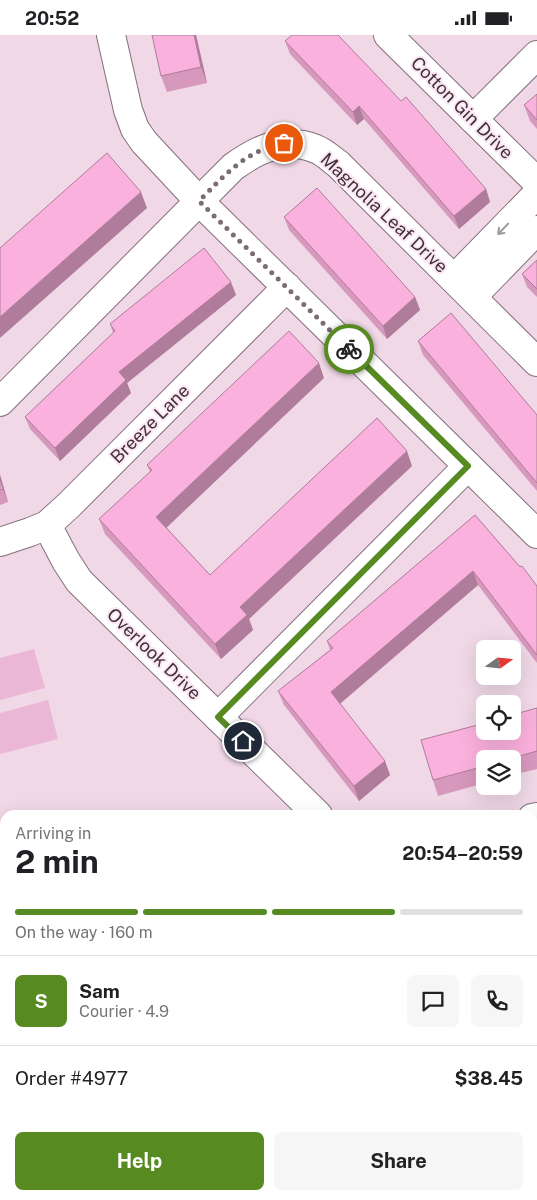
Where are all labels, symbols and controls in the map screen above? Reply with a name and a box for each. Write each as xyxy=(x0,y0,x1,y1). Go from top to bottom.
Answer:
text: 20:52 xyxy=(25,7,79,29)
street label: Cotton Gin Drive xyxy=(407,52,518,163)
pin xyxy=(263,122,305,164)
icon: bag xyxy=(270,129,298,157)
street label: Magnolia Leaf Drive xyxy=(316,148,452,277)
one-way arrow xyxy=(497,223,509,235)
courier xyxy=(324,324,374,374)
icon: bike xyxy=(335,335,363,363)
street label: Breeze Lane xyxy=(106,380,193,467)
street label: Overlook Drive xyxy=(103,604,206,704)
north arrow xyxy=(476,640,521,685)
map controls xyxy=(476,640,521,795)
button: locate xyxy=(476,695,521,740)
pin xyxy=(222,720,264,762)
icon: home xyxy=(229,727,257,755)
button: layers xyxy=(476,750,521,795)
text: Arriving in xyxy=(15,824,91,843)
text: 20:54–20:59 xyxy=(402,842,523,864)
text: 2 min xyxy=(15,843,99,880)
text: On the way · 160 m xyxy=(15,923,153,942)
button: chat xyxy=(407,975,459,1027)
button: phone xyxy=(471,975,523,1027)
text: Sam xyxy=(79,980,120,1002)
text: S xyxy=(34,990,48,1012)
text: Courier · 4.9 xyxy=(79,1002,169,1021)
text: Order #4977 xyxy=(15,1067,128,1089)
text: $38.45 xyxy=(455,1067,523,1089)
button: Help xyxy=(15,1132,264,1190)
button: Share xyxy=(274,1132,523,1190)

